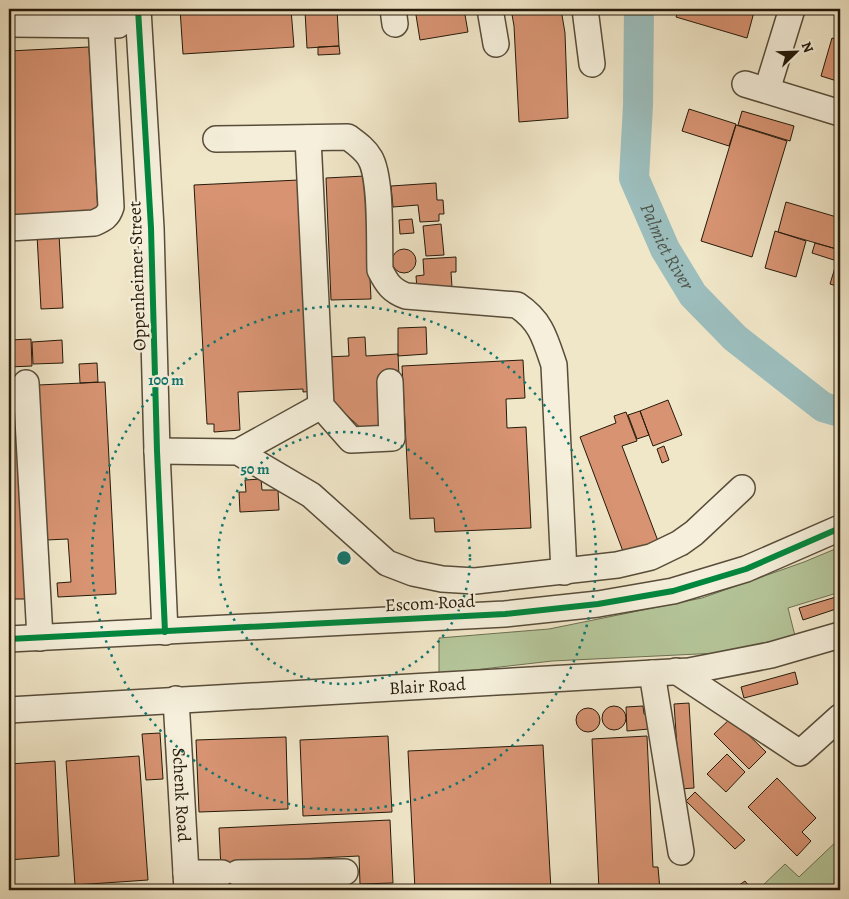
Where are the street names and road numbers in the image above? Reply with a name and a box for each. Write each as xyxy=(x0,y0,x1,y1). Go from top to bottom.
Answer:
street label: Oppenheimer Street xyxy=(122,201,152,351)
street label: Escom Road xyxy=(384,589,476,617)
street label: Blair Road xyxy=(388,672,467,700)
street label: Schenk Road xyxy=(167,747,196,843)

